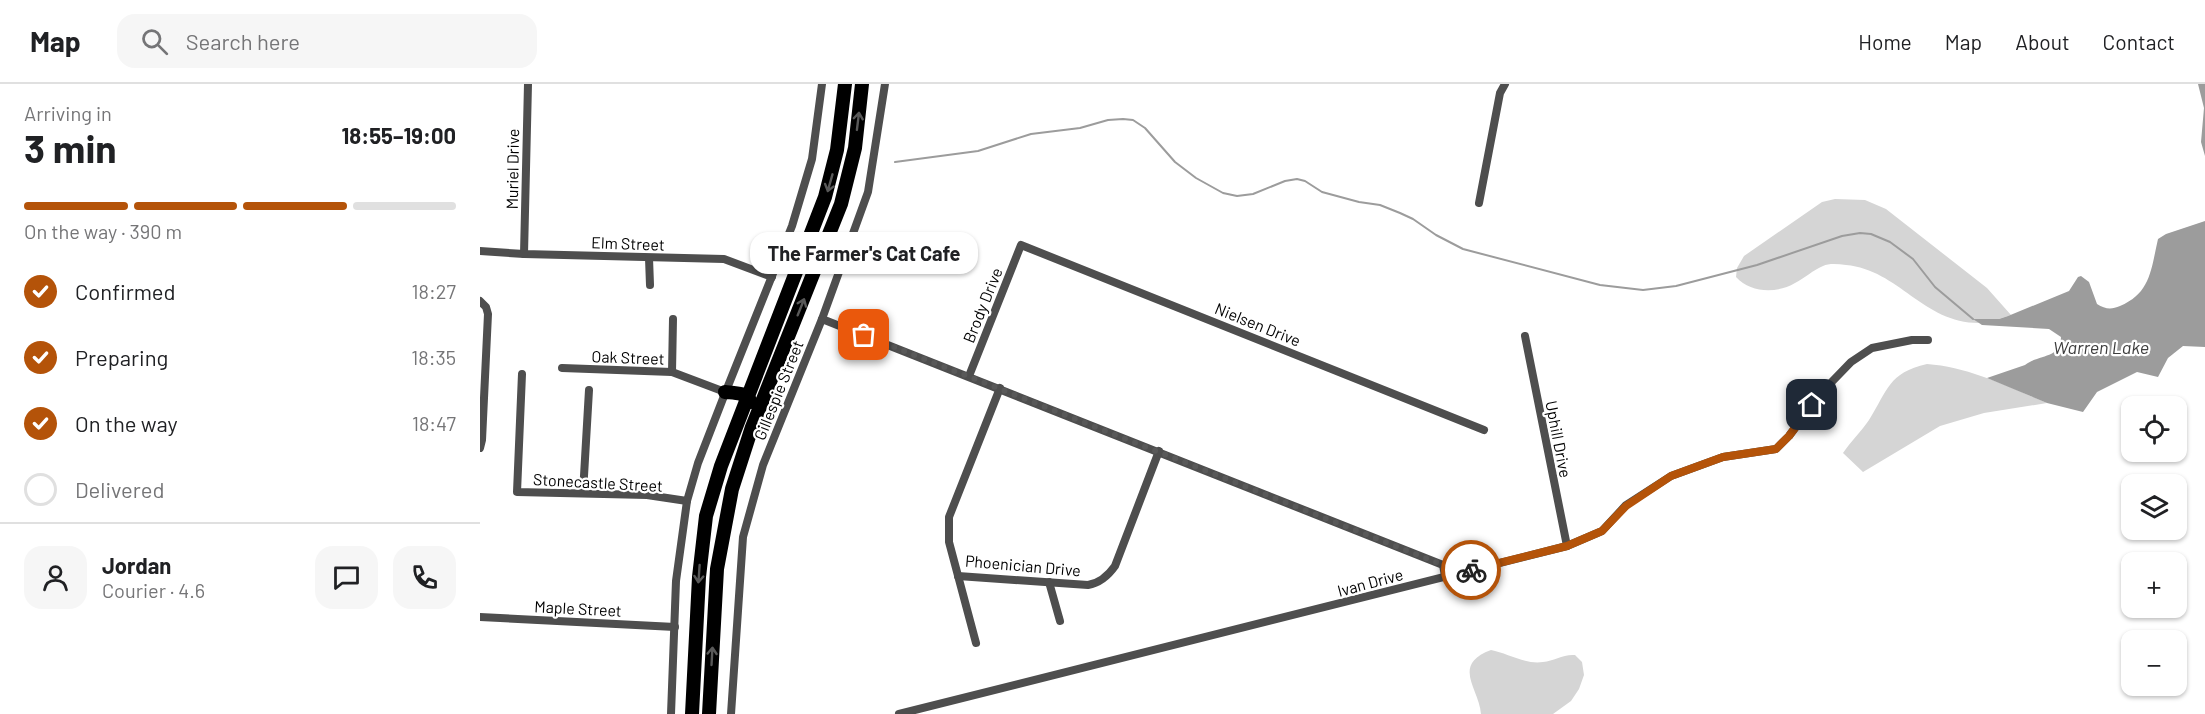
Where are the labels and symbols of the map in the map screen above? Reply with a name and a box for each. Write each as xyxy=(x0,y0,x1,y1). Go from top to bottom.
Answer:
one-way arrow xyxy=(853,112,864,132)
street label: Muriel Drive xyxy=(502,128,522,210)
one-way arrow xyxy=(823,173,835,192)
street label: Elm Street xyxy=(591,232,665,254)
callout: The Farmer's Cat Cafe xyxy=(750,233,978,275)
street label: Brody Drive xyxy=(958,265,1006,345)
one-way arrow xyxy=(796,298,807,317)
street label: Nielsen Drive xyxy=(1212,298,1304,350)
pin xyxy=(838,309,889,360)
water label: Warren Lake xyxy=(2053,336,2149,358)
street label: Gillespie Street xyxy=(749,337,807,443)
street label: Oak Street xyxy=(591,346,665,368)
pin xyxy=(1786,379,1837,430)
street label: Uphill Drive xyxy=(1542,399,1576,479)
street label: Stonecastle Street xyxy=(533,469,663,495)
courier xyxy=(1441,540,1501,600)
street label: Phoenician Drive xyxy=(964,550,1082,580)
one-way arrow xyxy=(694,563,705,583)
street label: Ivan Drive xyxy=(1335,564,1405,600)
street label: Maple Street xyxy=(534,596,622,620)
one-way arrow xyxy=(706,646,717,666)

